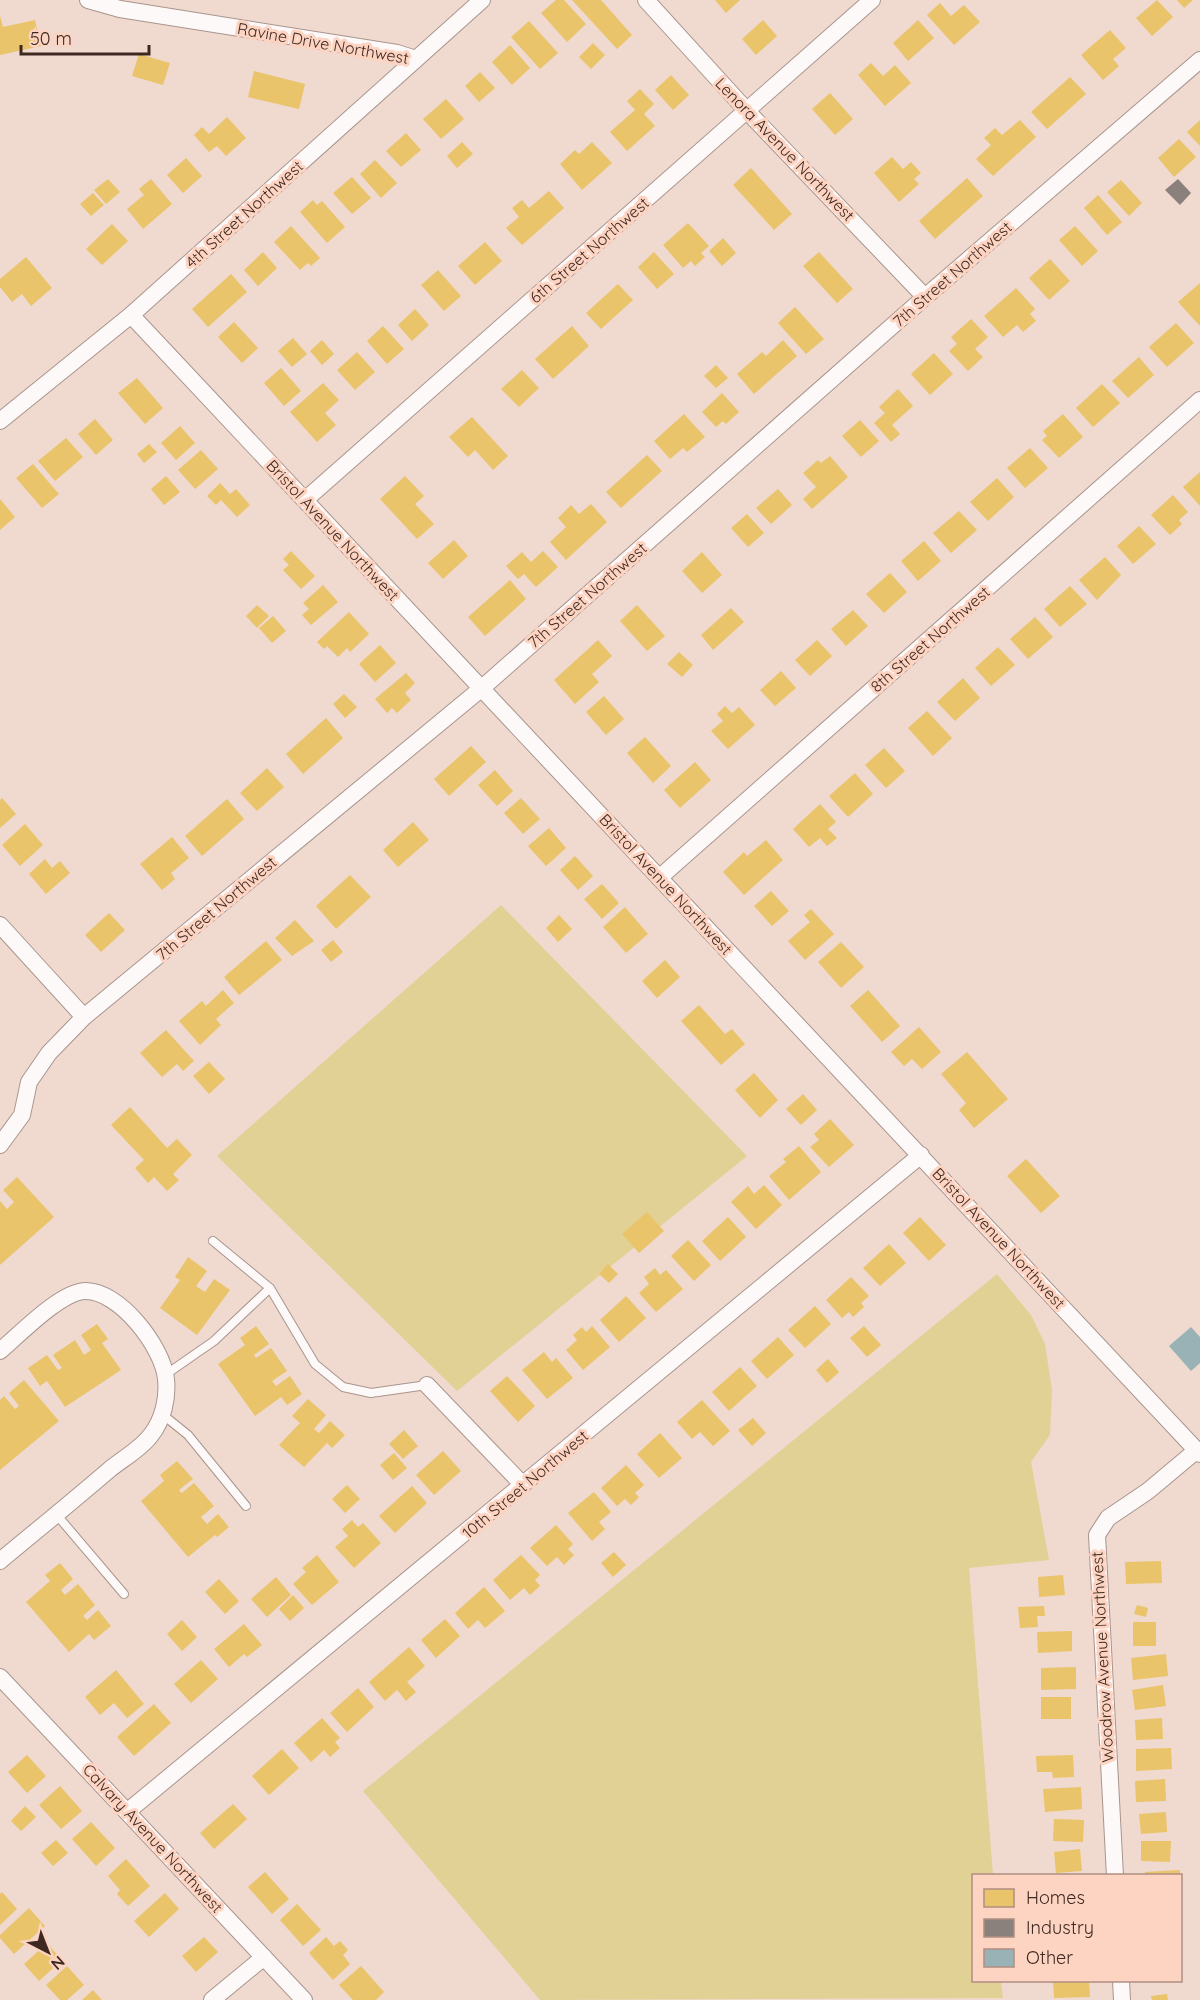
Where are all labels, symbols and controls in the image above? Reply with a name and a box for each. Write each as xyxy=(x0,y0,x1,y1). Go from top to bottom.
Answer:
scale bar xyxy=(21,18,148,56)
street label: Ravine Drive Northwest xyxy=(236,18,410,68)
text: 50 m xyxy=(30,27,72,50)
street label: Lenora Avenue Northwest xyxy=(711,73,859,225)
street label: 4th Street Northwest xyxy=(181,156,307,272)
street label: 6th Street Northwest xyxy=(525,193,653,307)
street label: 7th Street Northwest xyxy=(888,217,1016,331)
street label: Bristol Avenue Northwest xyxy=(262,455,404,605)
street label: 7th Street Northwest xyxy=(523,538,651,652)
street label: 8th Street Northwest xyxy=(866,582,994,696)
street label: Bristol Avenue Northwest xyxy=(595,809,737,959)
street label: 7th Street Northwest xyxy=(152,852,280,964)
street label: Bristol Avenue Northwest xyxy=(928,1163,1070,1313)
street label: 10th Street Northwest xyxy=(458,1425,592,1543)
street label: Woodrow Avenue Northwest xyxy=(1086,1551,1118,1763)
street label: Calvary Avenue Northwest xyxy=(79,1759,227,1917)
legend xyxy=(972,1874,1182,1982)
text: Homes xyxy=(1026,1886,1085,1909)
text: Industry xyxy=(1026,1916,1094,1939)
north arrow xyxy=(18,1922,78,1982)
text: Other xyxy=(1026,1946,1073,1969)
text: N xyxy=(47,1952,69,1975)

